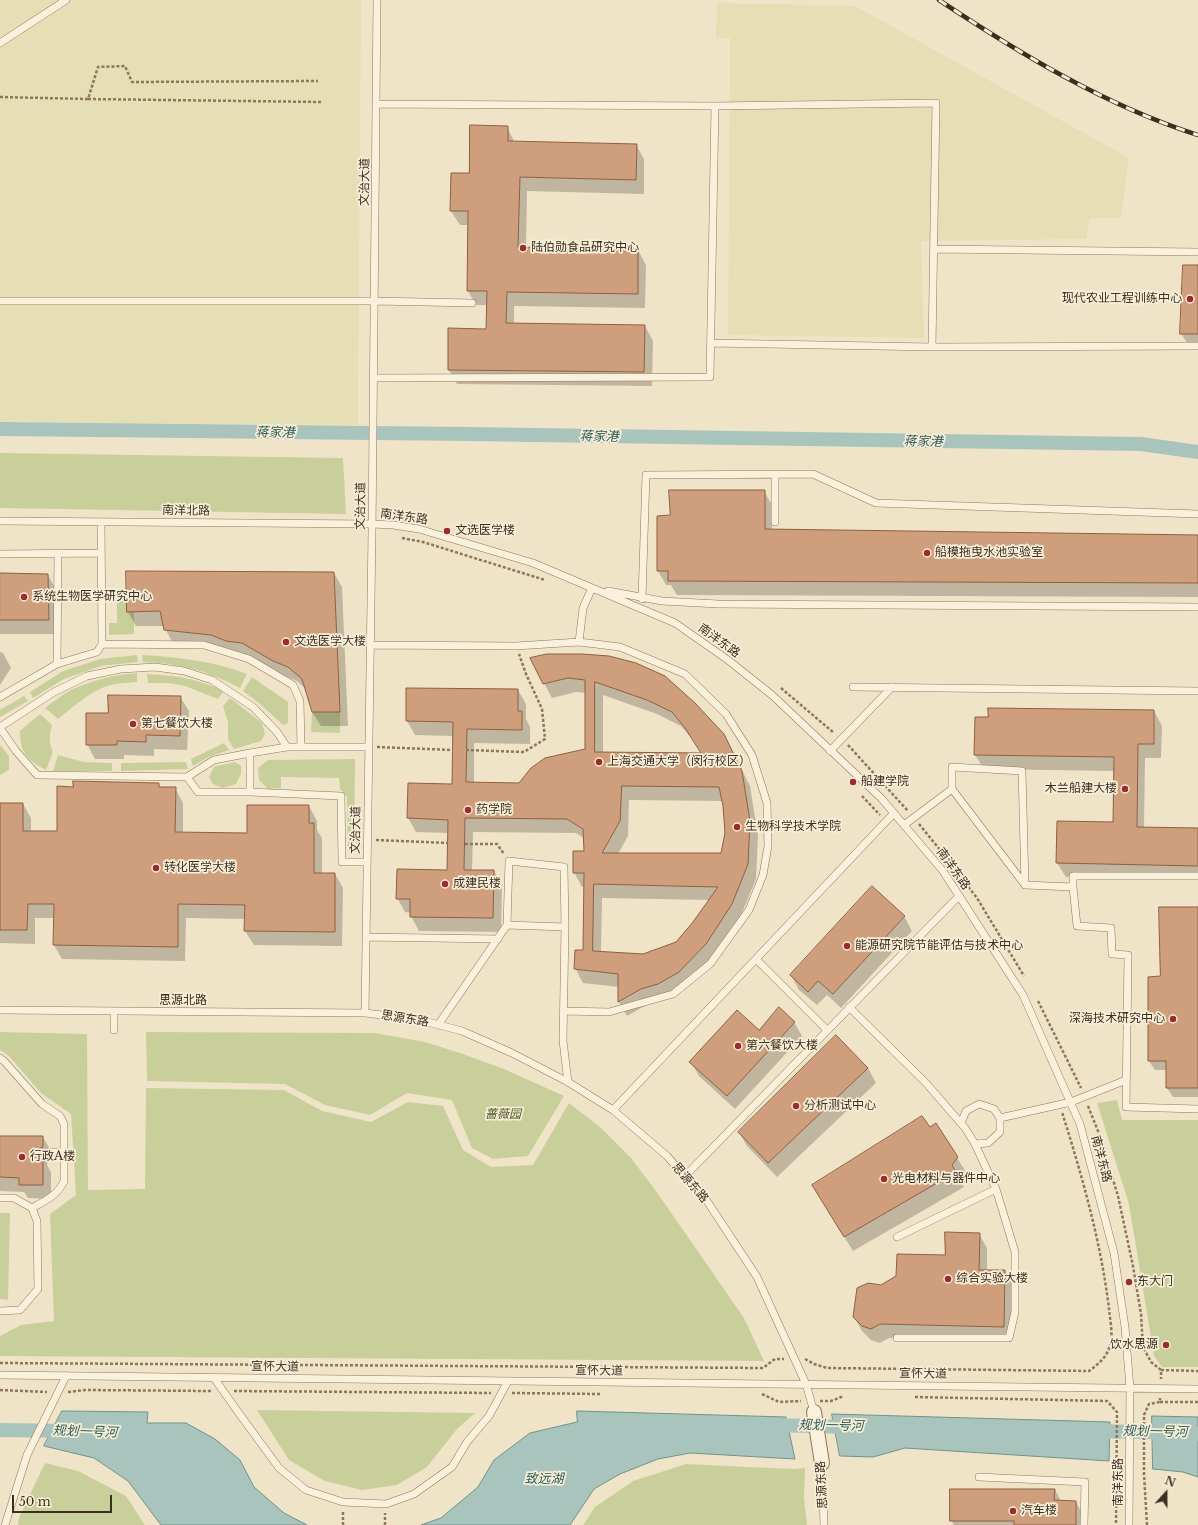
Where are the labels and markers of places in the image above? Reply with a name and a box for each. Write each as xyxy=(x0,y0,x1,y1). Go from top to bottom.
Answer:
place label: 陆伯勋食品研究中心 xyxy=(531,241,639,255)
marker: 陆伯勋食品研究中心 xyxy=(518,243,528,253)
place label: 现代农业工程训练中心 xyxy=(1062,292,1182,306)
marker: 现代农业工程训练中心 xyxy=(1185,294,1195,304)
place label: 文选医学楼 xyxy=(455,524,515,538)
marker: 文选医学楼 xyxy=(442,526,452,536)
place label: 船模拖曳水池实验室 xyxy=(935,546,1043,560)
marker: 船模拖曳水池实验室 xyxy=(922,548,932,558)
place label: 系统生物医学研究中心 xyxy=(32,590,152,604)
marker: 系统生物医学研究中心 xyxy=(19,592,29,602)
place label: 文选医学大楼 xyxy=(294,635,366,649)
marker: 文选医学大楼 xyxy=(281,637,291,647)
place label: 第七餐饮大楼 xyxy=(141,717,213,731)
marker: 第七餐饮大楼 xyxy=(128,719,138,729)
place label: 上海交通大学（闵行校区） xyxy=(607,755,751,769)
marker: 上海交通大学（闵行校区） xyxy=(594,757,604,767)
place label: 船建学院 xyxy=(861,775,909,789)
marker: 船建学院 xyxy=(848,777,858,787)
place label: 木兰船建大楼 xyxy=(1045,782,1117,796)
marker: 木兰船建大楼 xyxy=(1120,784,1130,794)
place label: 药学院 xyxy=(476,803,512,817)
marker: 药学院 xyxy=(463,805,473,815)
place label: 生物科学技术学院 xyxy=(745,820,841,834)
marker: 生物科学技术学院 xyxy=(732,822,742,832)
place label: 转化医学大楼 xyxy=(164,861,236,875)
marker: 转化医学大楼 xyxy=(151,863,161,873)
place label: 成建民楼 xyxy=(453,877,501,891)
marker: 成建民楼 xyxy=(440,879,450,889)
place label: 能源研究院节能评估与技术中心 xyxy=(855,939,1023,953)
marker: 能源研究院节能评估与技术中心 xyxy=(842,941,852,951)
place label: 深海技术研究中心 xyxy=(1069,1012,1165,1026)
marker: 深海技术研究中心 xyxy=(1168,1014,1178,1024)
place label: 第六餐饮大楼 xyxy=(746,1039,818,1053)
marker: 第六餐饮大楼 xyxy=(733,1041,743,1051)
place label: 分析测试中心 xyxy=(804,1099,876,1113)
marker: 分析测试中心 xyxy=(791,1101,801,1111)
place label: 行政A楼 xyxy=(30,1150,75,1164)
marker: 行政A楼 xyxy=(17,1152,27,1162)
place label: 光电材料与器件中心 xyxy=(892,1172,1000,1186)
marker: 光电材料与器件中心 xyxy=(879,1174,889,1184)
place label: 综合实验大楼 xyxy=(956,1272,1028,1286)
marker: 综合实验大楼 xyxy=(943,1274,953,1284)
place label: 东大门 xyxy=(1137,1275,1173,1289)
marker: 东大门 xyxy=(1124,1277,1134,1287)
place label: 饮水思源 xyxy=(1110,1338,1158,1352)
marker: 饮水思源 xyxy=(1161,1340,1171,1350)
place label: 汽车楼 xyxy=(1021,1504,1057,1518)
marker: 汽车楼 xyxy=(1008,1506,1018,1516)

